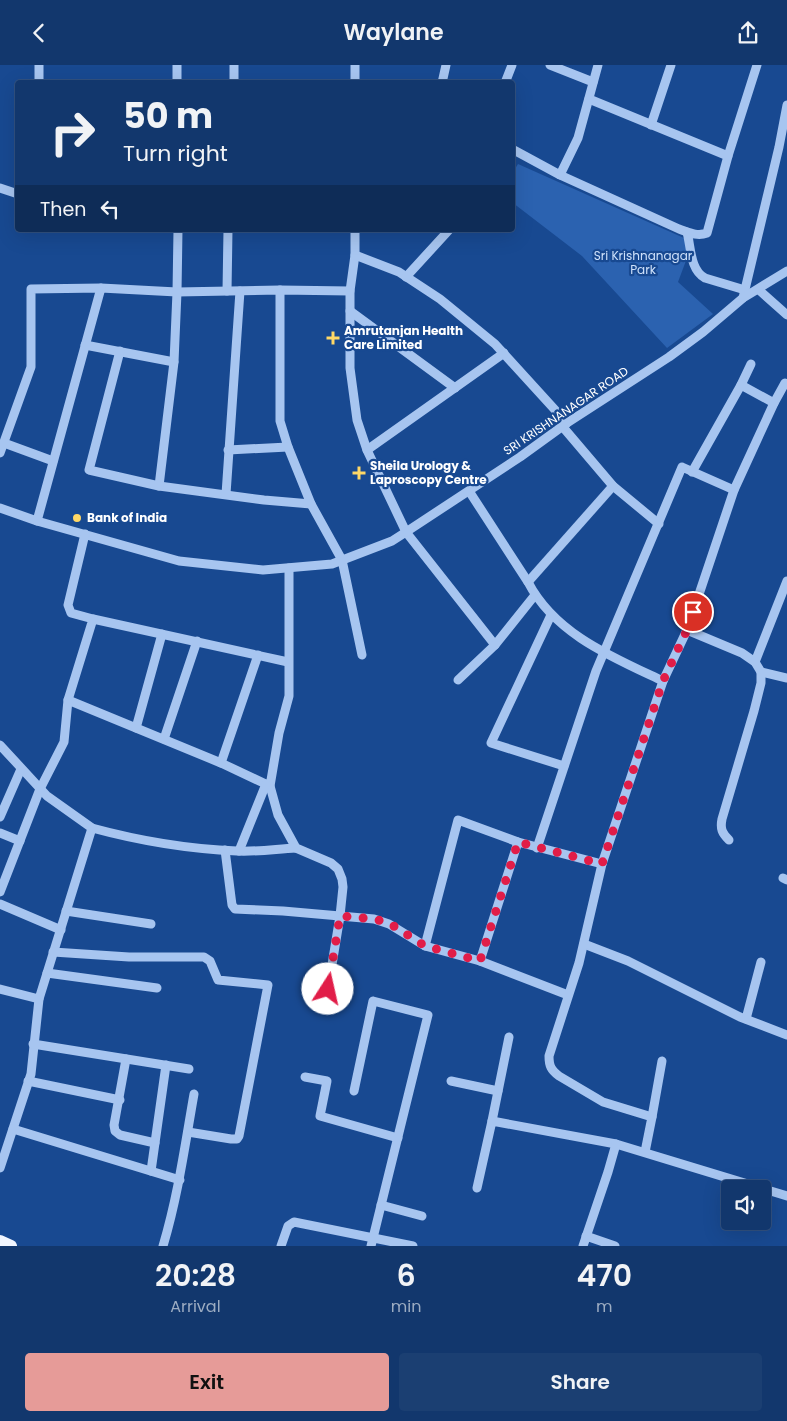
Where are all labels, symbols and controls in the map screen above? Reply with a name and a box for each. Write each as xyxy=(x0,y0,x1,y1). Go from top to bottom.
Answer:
text: Waylane xyxy=(344,17,443,48)
icon: back xyxy=(25,19,53,47)
icon: share xyxy=(734,19,762,47)
text: 50 m xyxy=(123,91,213,140)
icon: right xyxy=(40,100,105,165)
text: Turn right xyxy=(123,138,228,169)
icon: left xyxy=(96,195,124,223)
text: Then xyxy=(40,196,86,223)
park label: Sri Krishnanagar Park xyxy=(594,247,693,278)
place label: Amrutanjan Health Care Limited xyxy=(344,322,463,353)
marker: Amrutanjan Health Care Limited xyxy=(326,331,340,345)
street label: SRI KRISHNANAGAR ROAD xyxy=(500,362,632,459)
place label: Sheila Urology & Laproscopy Centre xyxy=(370,457,487,488)
marker: Sheila Urology & Laproscopy Centre xyxy=(352,466,366,480)
place label: Bank of India xyxy=(87,509,167,526)
marker: Bank of India xyxy=(71,512,83,524)
pin xyxy=(672,591,714,633)
icon: arrive xyxy=(679,598,707,626)
position arrow xyxy=(301,962,353,1014)
map controls xyxy=(721,1180,771,1230)
button: sound xyxy=(721,1180,771,1230)
text: 20:28 xyxy=(155,1254,236,1297)
text: 6 xyxy=(397,1254,416,1297)
text: 470 xyxy=(576,1254,632,1297)
text: Arrival xyxy=(170,1295,221,1318)
text: min xyxy=(391,1295,422,1318)
text: m xyxy=(596,1295,612,1318)
button: Exit xyxy=(25,1353,389,1411)
button: Share xyxy=(399,1353,762,1411)

